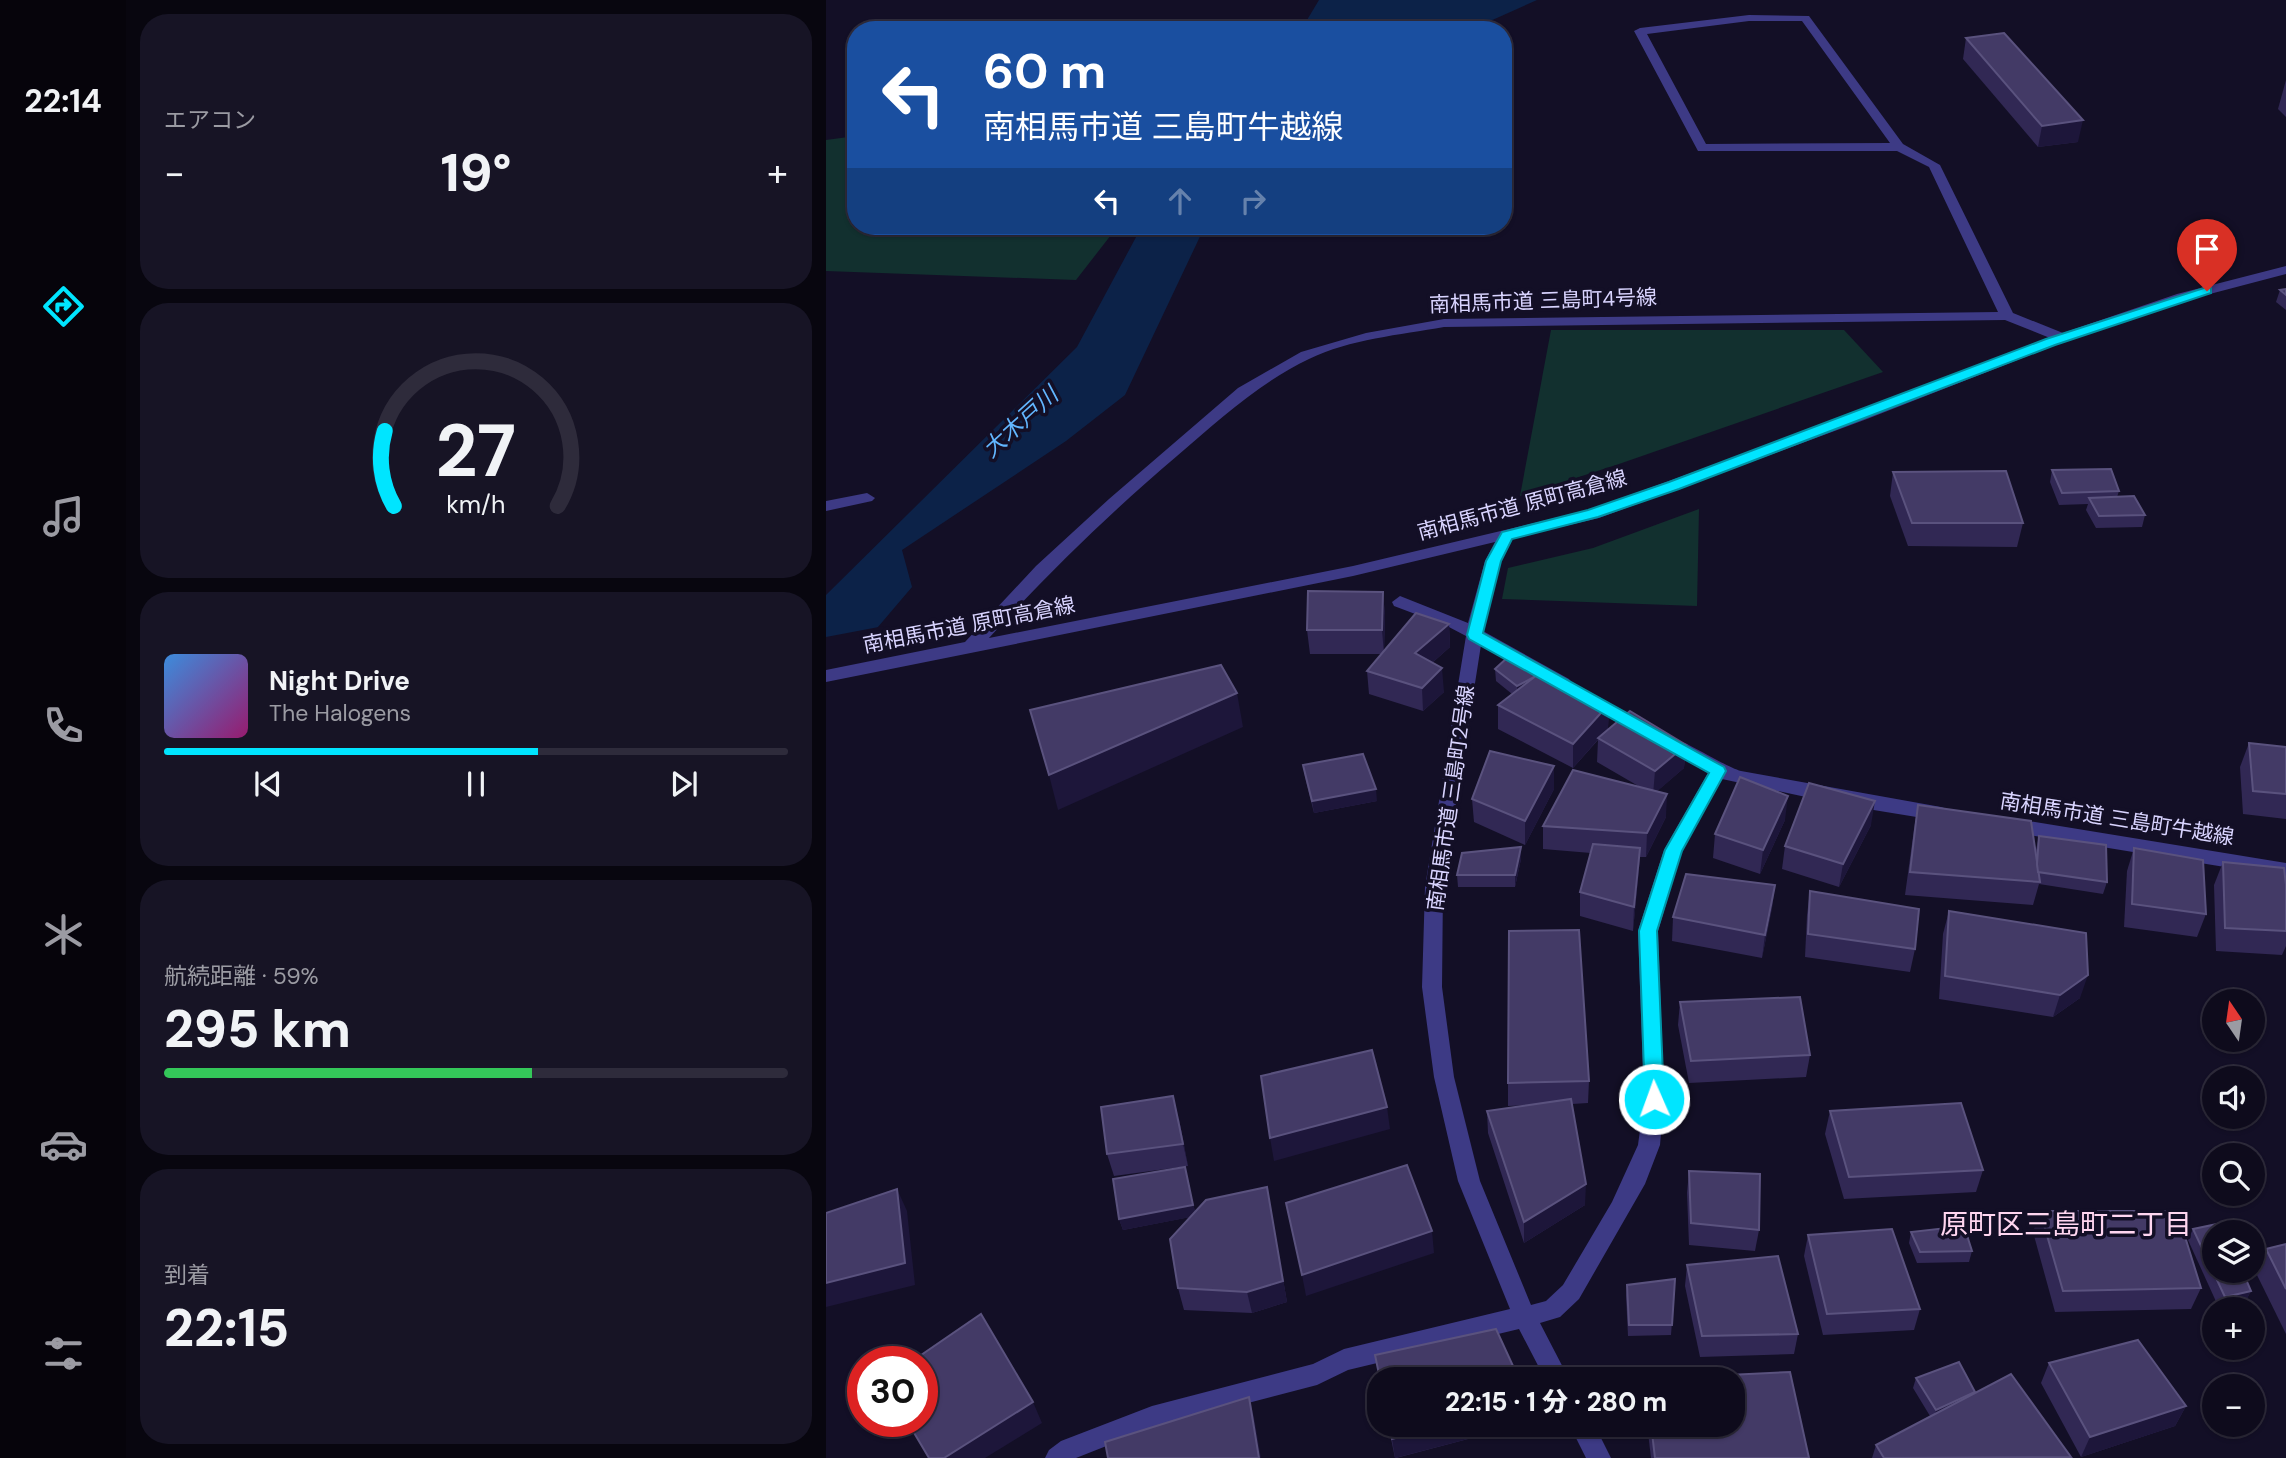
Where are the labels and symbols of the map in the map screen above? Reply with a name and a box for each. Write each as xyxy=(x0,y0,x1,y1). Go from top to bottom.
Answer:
pin xyxy=(2177,219,2237,291)
street label: 南相馬市道 三島町4号線 xyxy=(1428,283,1658,319)
water label: 大木戸川 xyxy=(976,378,1066,464)
street label: 南相馬市道 原町高倉線 xyxy=(1414,464,1630,546)
street label: 南相馬市道 原町高倉線 xyxy=(861,591,1077,659)
street label: 南相馬市道 三島町2号線 xyxy=(1421,683,1481,913)
street label: 南相馬市道 三島町牛越線 xyxy=(1998,787,2236,851)
north arrow xyxy=(2202,989,2264,1052)
position arrow xyxy=(1617,1062,1691,1136)
district label: 原町区三島町二丁目 xyxy=(1940,1206,2192,1243)
speed limit sign: 30 xyxy=(847,1346,938,1437)

